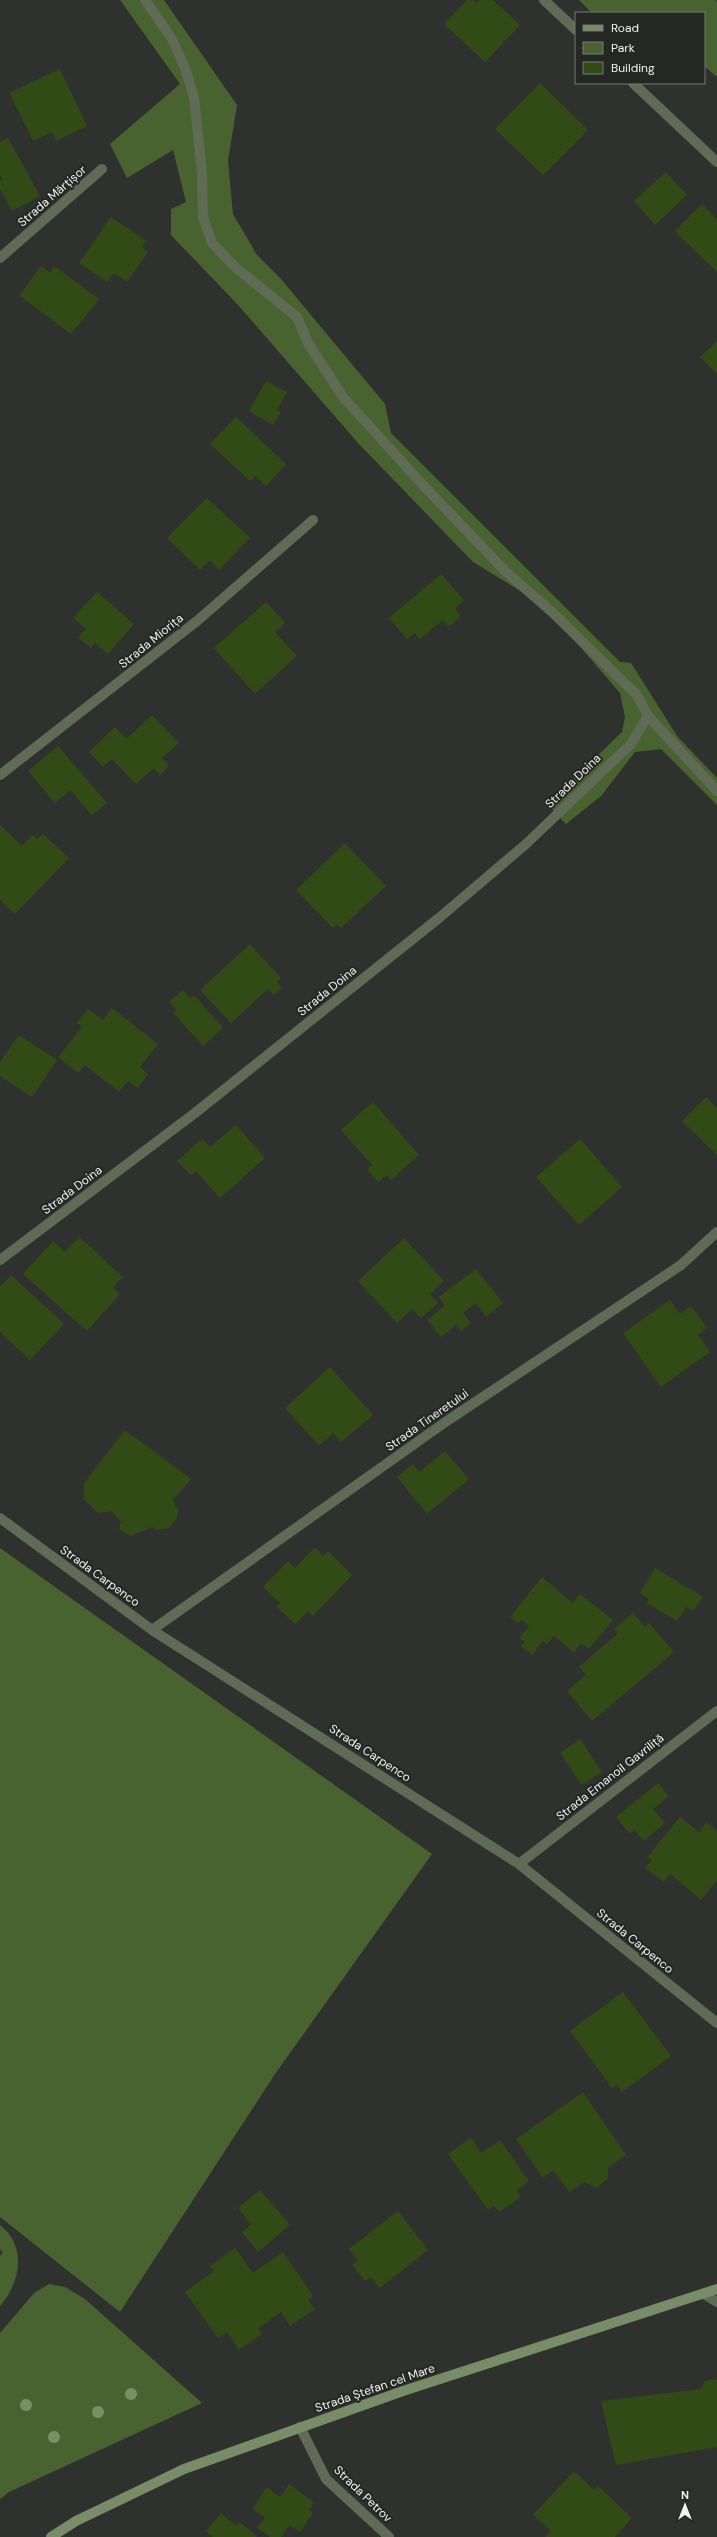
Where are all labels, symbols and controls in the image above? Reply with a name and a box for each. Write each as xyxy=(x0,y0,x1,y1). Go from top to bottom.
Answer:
legend xyxy=(575,12,705,84)
text: Road xyxy=(611,20,639,36)
text: Park xyxy=(611,40,635,56)
text: Building xyxy=(611,60,655,76)
street label: Strada Mărțișor xyxy=(14,161,90,230)
street label: Strada Miorița xyxy=(115,610,187,672)
street label: Strada Doina xyxy=(542,750,604,812)
street label: Strada Doina xyxy=(294,962,360,1020)
street label: Strada Doina xyxy=(39,1162,105,1218)
street label: Strada Tineretului xyxy=(382,1385,472,1455)
street label: Strada Carpenco xyxy=(57,1542,143,1610)
street label: Strada Carpenco xyxy=(326,1721,414,1785)
street label: Strada Emanoil Gavriliță xyxy=(553,1730,667,1824)
street label: Strada Carpenco xyxy=(593,1905,677,1977)
street label: Strada Ștefan cel Mare xyxy=(313,2360,437,2416)
street label: Strada Petrov xyxy=(330,2462,396,2526)
north arrow xyxy=(665,2485,705,2525)
text: N xyxy=(681,2488,689,2502)

